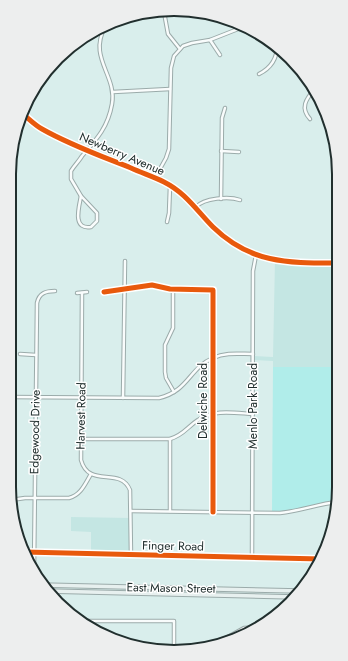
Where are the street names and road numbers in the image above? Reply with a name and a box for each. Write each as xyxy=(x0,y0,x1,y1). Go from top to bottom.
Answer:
street label: Newberry Avenue xyxy=(76,128,168,180)
street label: Delwiche Road xyxy=(194,363,212,439)
street label: Menlo Park Road xyxy=(244,363,262,449)
street label: Harvest Road xyxy=(71,382,91,450)
street label: Edgewood Drive xyxy=(25,390,45,474)
street label: Finger Road xyxy=(142,536,204,556)
street label: East Mason Street xyxy=(126,578,216,598)

